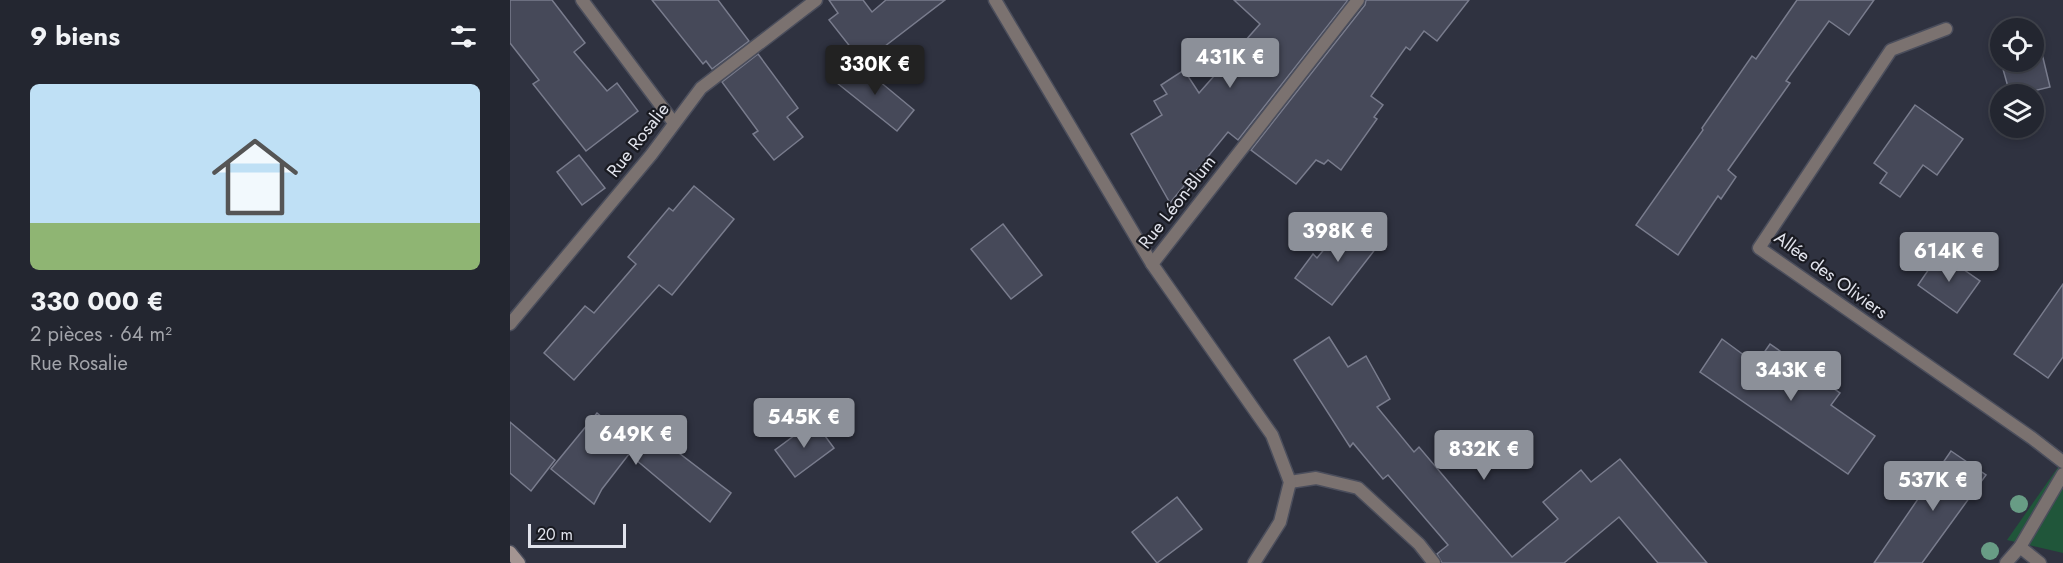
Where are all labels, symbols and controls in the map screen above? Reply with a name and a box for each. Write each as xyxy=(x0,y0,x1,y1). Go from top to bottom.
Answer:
text: 9 biens xyxy=(30,17,120,55)
map controls xyxy=(1990,18,2044,138)
button: locate xyxy=(1990,18,2044,72)
icon: filters xyxy=(447,20,480,53)
pin: 431K € xyxy=(1181,38,1279,89)
text: 431K € xyxy=(1195,43,1265,72)
pin: 330K € xyxy=(826,45,924,96)
text: 330K € xyxy=(839,50,911,79)
button: layers xyxy=(1990,84,2044,138)
street label: Rue Rosalie xyxy=(601,97,675,183)
icon: home xyxy=(201,123,309,231)
street label: Rue Léon-Blum xyxy=(1132,150,1222,254)
pin: 398K € xyxy=(1289,212,1387,263)
text: 398K € xyxy=(1302,217,1374,246)
street label: Allée des Oliviers xyxy=(1769,225,1893,325)
pin: 614K € xyxy=(1900,232,1998,283)
text: 614K € xyxy=(1914,237,1984,266)
text: 330 000 € xyxy=(30,282,164,320)
text: 2 pièces · 64 m² xyxy=(30,320,172,349)
text: Rue Rosalie xyxy=(30,349,128,378)
pin: 343K € xyxy=(1742,351,1840,402)
text: 343K € xyxy=(1755,356,1827,385)
pin: 545K € xyxy=(755,398,853,449)
text: 545K € xyxy=(768,403,840,432)
pin: 649K € xyxy=(587,415,685,466)
text: 649K € xyxy=(599,420,673,449)
pin: 832K € xyxy=(1435,430,1533,481)
text: 832K € xyxy=(1448,435,1520,464)
pin: 537K € xyxy=(1884,461,1982,512)
text: 537K € xyxy=(1898,466,1968,495)
scale bar xyxy=(528,521,626,548)
text: 20 m xyxy=(537,523,573,546)

